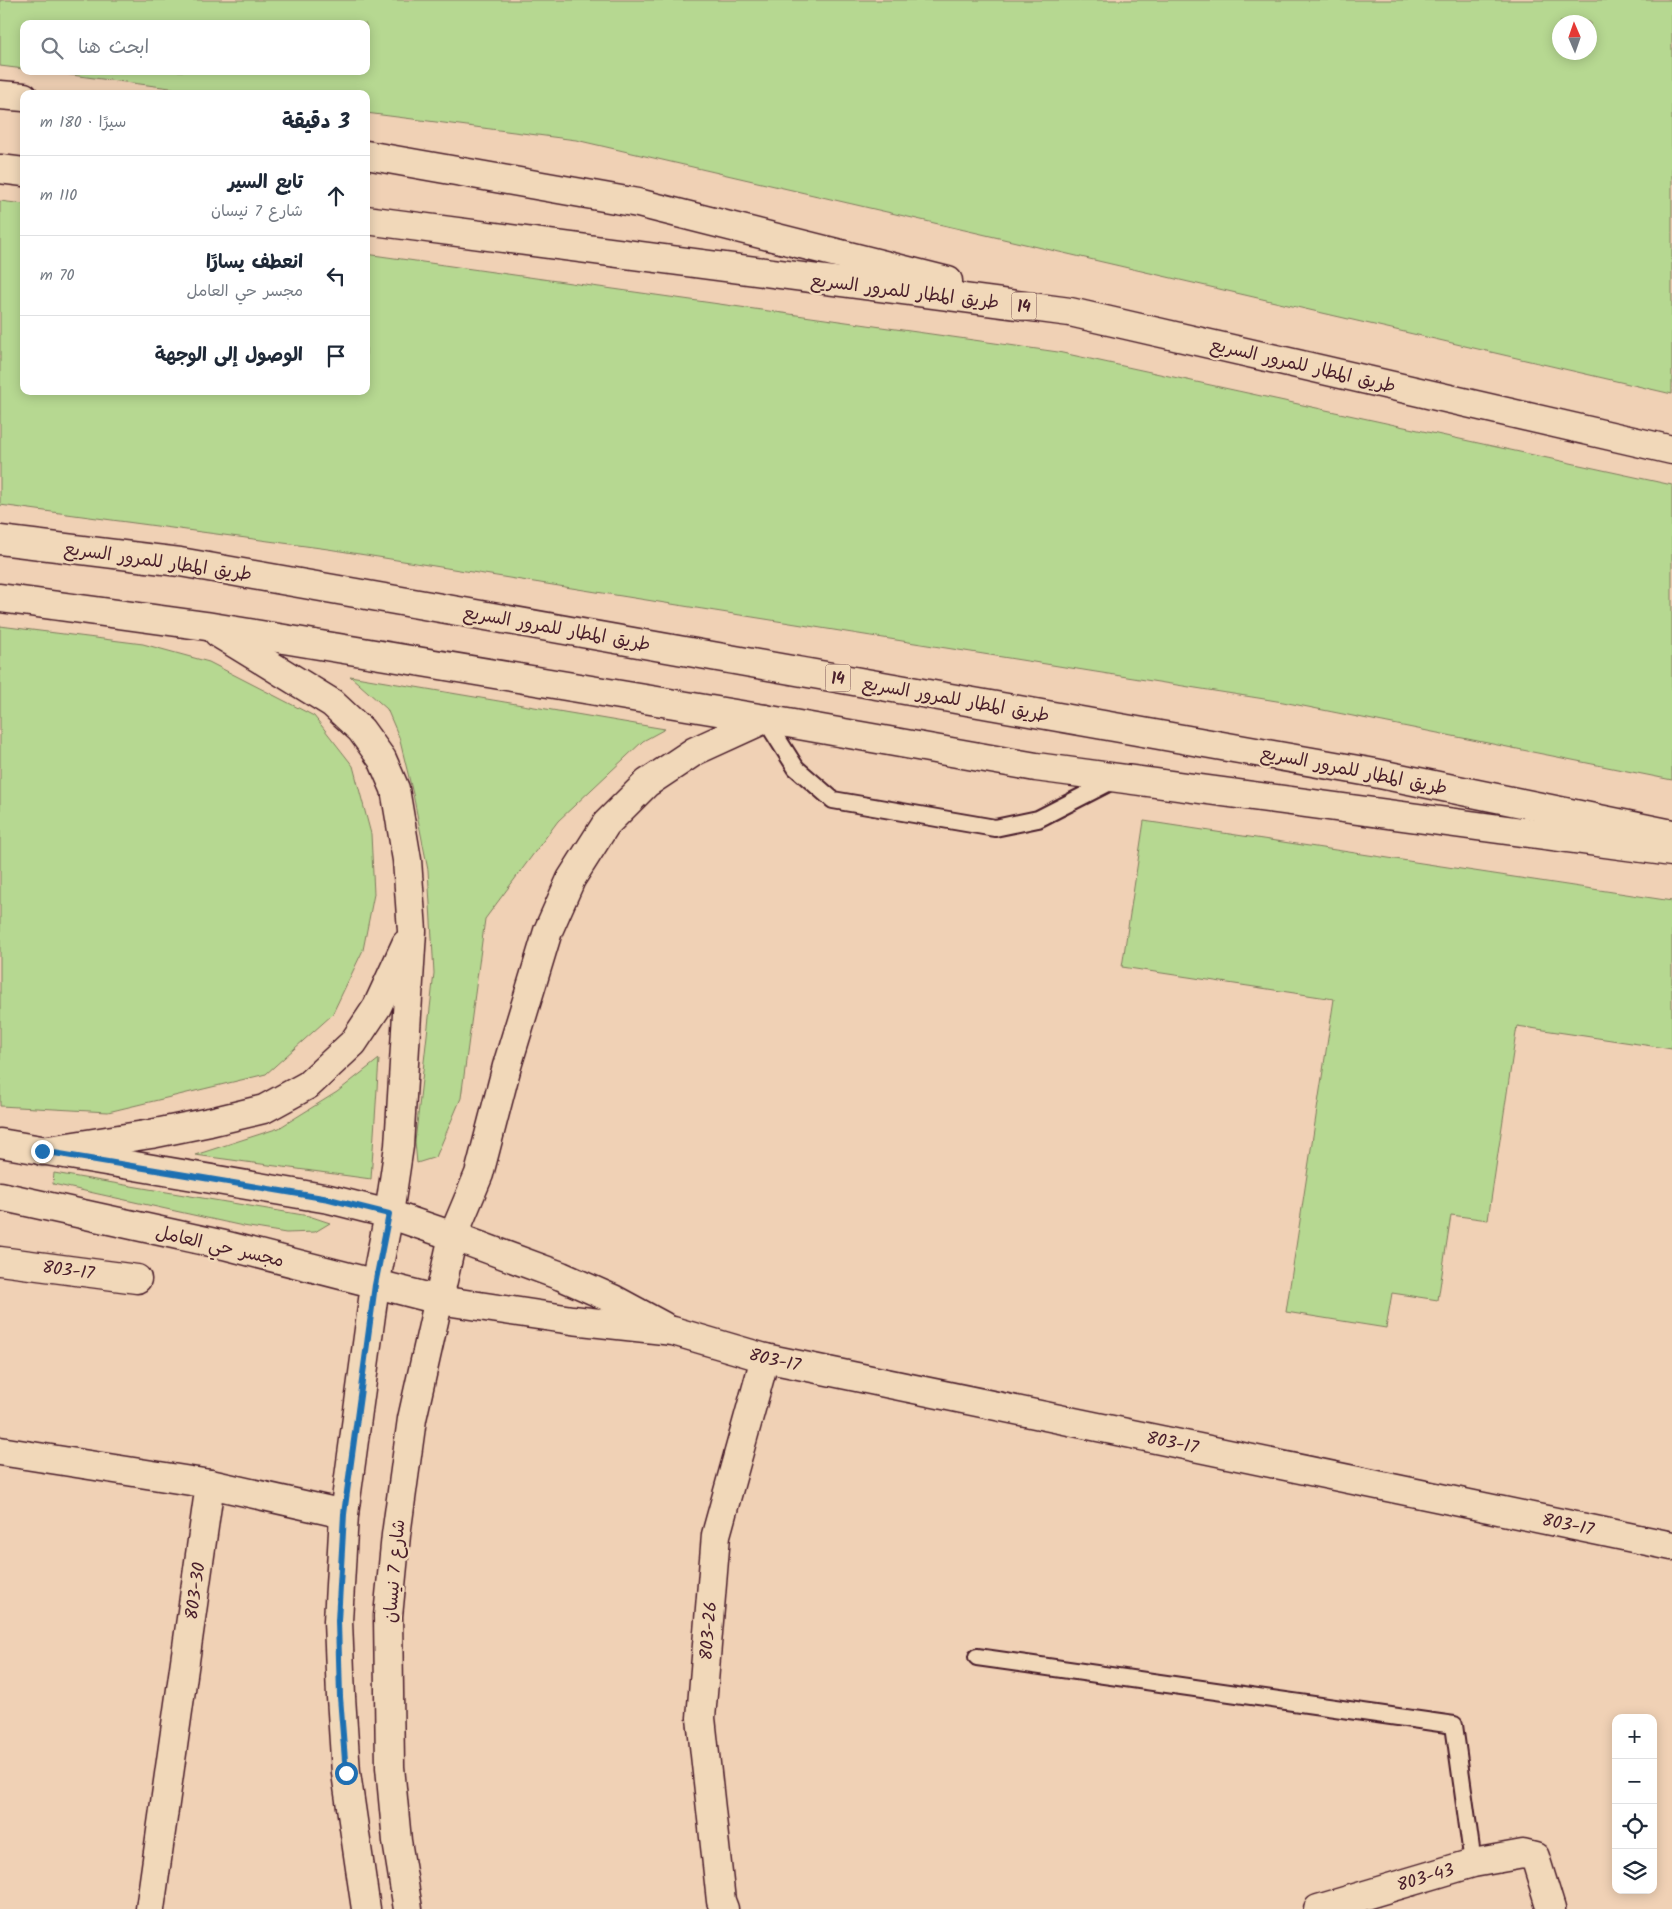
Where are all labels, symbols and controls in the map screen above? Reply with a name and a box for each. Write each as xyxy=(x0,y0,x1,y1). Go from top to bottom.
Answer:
north arrow xyxy=(1552,15,1597,60)
search box xyxy=(20,20,370,75)
text: ابحث هنا xyxy=(78,33,149,63)
icon: search xyxy=(38,34,66,62)
text: 3 دقيقة xyxy=(282,106,350,139)
text: سيرًا · 180 m xyxy=(40,110,126,135)
text: تابع السير xyxy=(228,168,303,198)
icon: ahead xyxy=(322,182,350,210)
text: 110 m xyxy=(40,183,77,208)
text: شارع 7 نيسان xyxy=(211,199,303,224)
text: انعطف يسارًا xyxy=(206,248,303,278)
icon: left xyxy=(322,262,350,290)
text: 70 m xyxy=(40,263,75,288)
street label: طريق المطار للمرور السريع xyxy=(809,267,1001,318)
text: مجسر حي العامل xyxy=(186,279,303,304)
road number: 14 xyxy=(1012,292,1036,320)
street label: طريق المطار للمرور السريع xyxy=(1207,331,1398,402)
text: الوصول إلى الوجهة xyxy=(155,341,303,371)
icon: arrive xyxy=(322,342,350,370)
street label: طريق المطار للمرور السريع xyxy=(62,535,254,590)
street label: طريق المطار للمرور السريع xyxy=(461,599,653,660)
road number: 14 xyxy=(826,664,850,691)
street label: طريق المطار للمرور السريع xyxy=(860,670,1052,731)
street label: طريق المطار للمرور السريع xyxy=(1258,739,1450,804)
route end xyxy=(31,1140,54,1163)
street label: مجسر حي العامل xyxy=(153,1219,287,1276)
street label: 803-17 xyxy=(40,1254,97,1289)
street label: 803-17 xyxy=(745,1341,804,1381)
street label: 803-17 xyxy=(1143,1424,1201,1464)
street label: 803-17 xyxy=(1539,1506,1597,1546)
street label: شارع 7 نيسان xyxy=(377,1518,414,1624)
street label: 803-30 xyxy=(178,1561,215,1622)
street label: 803-26 xyxy=(693,1601,726,1662)
map controls xyxy=(1612,1714,1657,1894)
button: + xyxy=(1612,1714,1657,1759)
button: − xyxy=(1612,1759,1657,1804)
route start xyxy=(335,1762,358,1785)
button: locate xyxy=(1612,1804,1657,1849)
button: layers xyxy=(1612,1849,1657,1894)
street label: 803-43 xyxy=(1394,1856,1458,1901)

